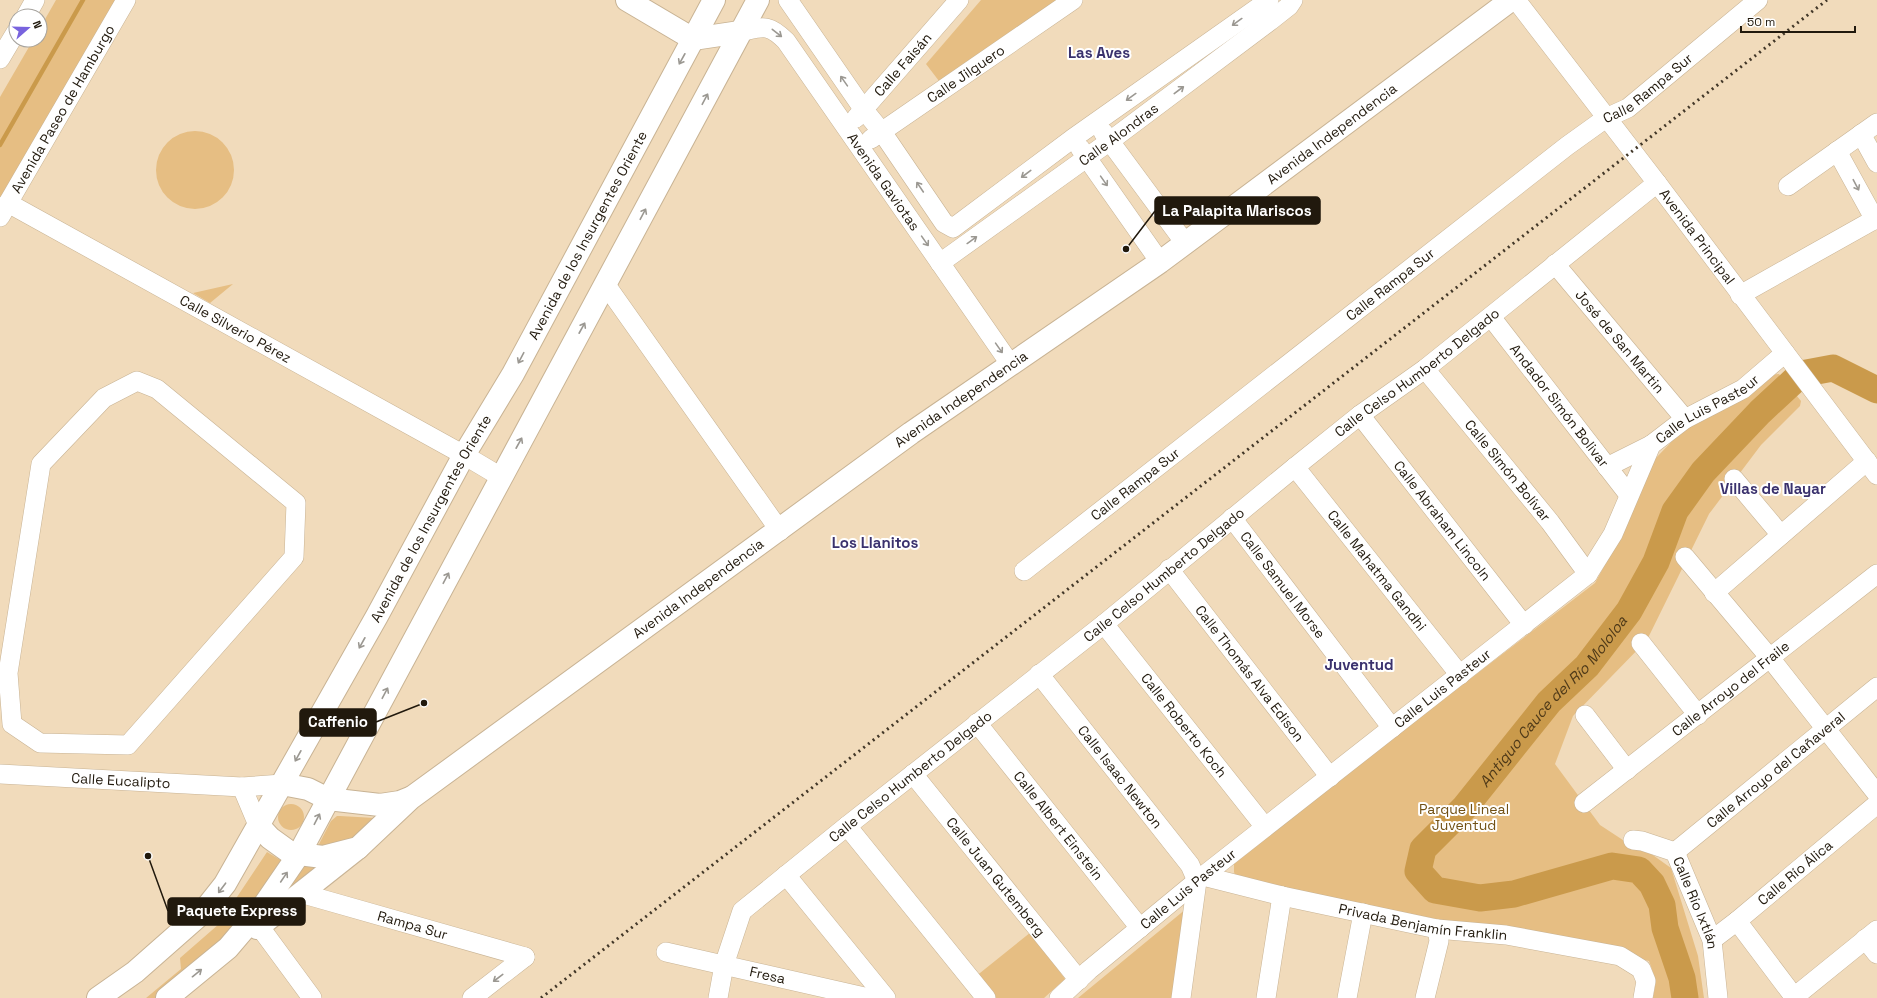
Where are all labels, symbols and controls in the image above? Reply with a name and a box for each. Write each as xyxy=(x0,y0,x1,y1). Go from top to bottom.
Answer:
north arrow xyxy=(8,8,48,48)
scale bar xyxy=(1741,8,1855,34)
text: 50 m xyxy=(1747,14,1775,30)
one-way arrow xyxy=(1232,18,1243,26)
text: N xyxy=(30,19,45,30)
street label: Avenida Paseo de Hamburgo xyxy=(7,22,119,196)
one-way arrow xyxy=(771,29,782,37)
street label: Calle Faisán xyxy=(870,29,935,100)
street label: Calle Jilguero xyxy=(923,41,1008,107)
district label: Las Aves xyxy=(1068,43,1130,62)
street label: Calle Rampa Sur xyxy=(1600,49,1696,127)
one-way arrow xyxy=(677,53,685,65)
one-way arrow xyxy=(840,76,849,87)
street label: Avenida Independencia xyxy=(1263,79,1400,188)
one-way arrow xyxy=(1173,86,1184,94)
one-way arrow xyxy=(1126,93,1137,102)
one-way arrow xyxy=(701,94,709,106)
street label: Calle Alondras xyxy=(1075,99,1162,170)
street label: Avenida de los Insurgentes Oriente xyxy=(524,128,651,343)
street label: Avenida Gaviotas xyxy=(844,129,924,234)
one-way arrow xyxy=(1020,169,1031,178)
one-way arrow xyxy=(1100,176,1108,187)
one-way arrow xyxy=(1853,179,1860,191)
one-way arrow xyxy=(916,182,924,193)
street label: Avenida Principal xyxy=(1656,185,1739,288)
callout: La Palapita Mariscos xyxy=(1155,197,1320,224)
text: La Palapita Mariscos xyxy=(1162,201,1312,220)
one-way arrow xyxy=(640,208,648,220)
one-way arrow xyxy=(921,235,929,246)
one-way arrow xyxy=(966,236,977,244)
street label: Calle Rampa Sur xyxy=(1342,244,1438,325)
street label: José de San Martin xyxy=(1571,286,1668,397)
street label: Calle Silverio Pérez xyxy=(177,291,294,367)
street label: Calle Celso Humberto Delgado xyxy=(1331,304,1503,441)
one-way arrow xyxy=(578,323,586,335)
street label: Andador Simón Bolivar xyxy=(1506,340,1613,471)
one-way arrow xyxy=(995,342,1003,353)
street label: Avenida Independencia xyxy=(891,347,1031,451)
one-way arrow xyxy=(517,352,525,364)
street label: Calle Luis Pasteur xyxy=(1652,370,1763,447)
street label: Avenida de los Insurgentes Oriente xyxy=(366,411,495,625)
street label: Calle Simón Bolívar xyxy=(1461,416,1555,525)
one-way arrow xyxy=(516,437,524,449)
street label: Calle Rampa Sur xyxy=(1087,444,1183,524)
street label: Calle Abraham Lincoln xyxy=(1390,457,1495,584)
district label: Villas de Nayar xyxy=(1720,479,1826,498)
street label: Calle Celso Humberto Delgado xyxy=(1080,503,1248,646)
street label: Calle Mahatma Gandhi xyxy=(1324,506,1431,635)
street label: Calle Samuel Morse xyxy=(1236,528,1329,642)
district label: Los Llanitos xyxy=(832,533,918,552)
street label: Avenida Independencia xyxy=(629,535,767,642)
one-way arrow xyxy=(443,572,451,584)
street label: Calle Thomás Alva Edison xyxy=(1191,601,1308,745)
water label: Antiguo Cauce del Río Mololoa xyxy=(1475,611,1631,791)
one-way arrow xyxy=(357,637,365,649)
street label: Calle Arroyo del Fraile xyxy=(1668,637,1793,740)
street label: Calle Luis Pasteur xyxy=(1390,645,1494,732)
district label: Juventud xyxy=(1324,655,1394,674)
street label: Calle Roberto Koch xyxy=(1137,669,1231,781)
one-way arrow xyxy=(382,687,389,699)
street label: Calle Celso Humberto Delgado xyxy=(825,707,995,846)
street label: Calle Arroyo del Cañaveral xyxy=(1703,708,1849,832)
callout: Caffenio xyxy=(300,709,376,736)
text: Caffenio xyxy=(308,712,368,731)
street label: Calle Isaac Newton xyxy=(1074,722,1167,832)
one-way arrow xyxy=(294,750,301,762)
street label: Calle Albert Einstein xyxy=(1010,767,1107,884)
street label: Calle Eucalipto xyxy=(71,769,171,792)
park label: Parque Lineal Juventud xyxy=(1419,800,1509,834)
street label: Calle Juan Gutemberg xyxy=(942,813,1049,940)
one-way arrow xyxy=(314,814,321,826)
street label: Calle Río Álica xyxy=(1754,836,1836,909)
street label: Calle Luis Pasteur xyxy=(1136,845,1240,933)
street label: Calle Río Ixtlán xyxy=(1669,854,1722,950)
one-way arrow xyxy=(280,872,288,883)
one-way arrow xyxy=(218,882,226,893)
callout: Paquete Express xyxy=(168,898,305,925)
street label: Privada Benjamín Franklin xyxy=(1337,899,1508,944)
text: Paquete Express xyxy=(177,901,297,920)
street label: Rampa Sur xyxy=(375,906,450,944)
street label: Fresa xyxy=(748,962,787,988)
one-way arrow xyxy=(192,969,203,978)
one-way arrow xyxy=(493,973,504,982)

